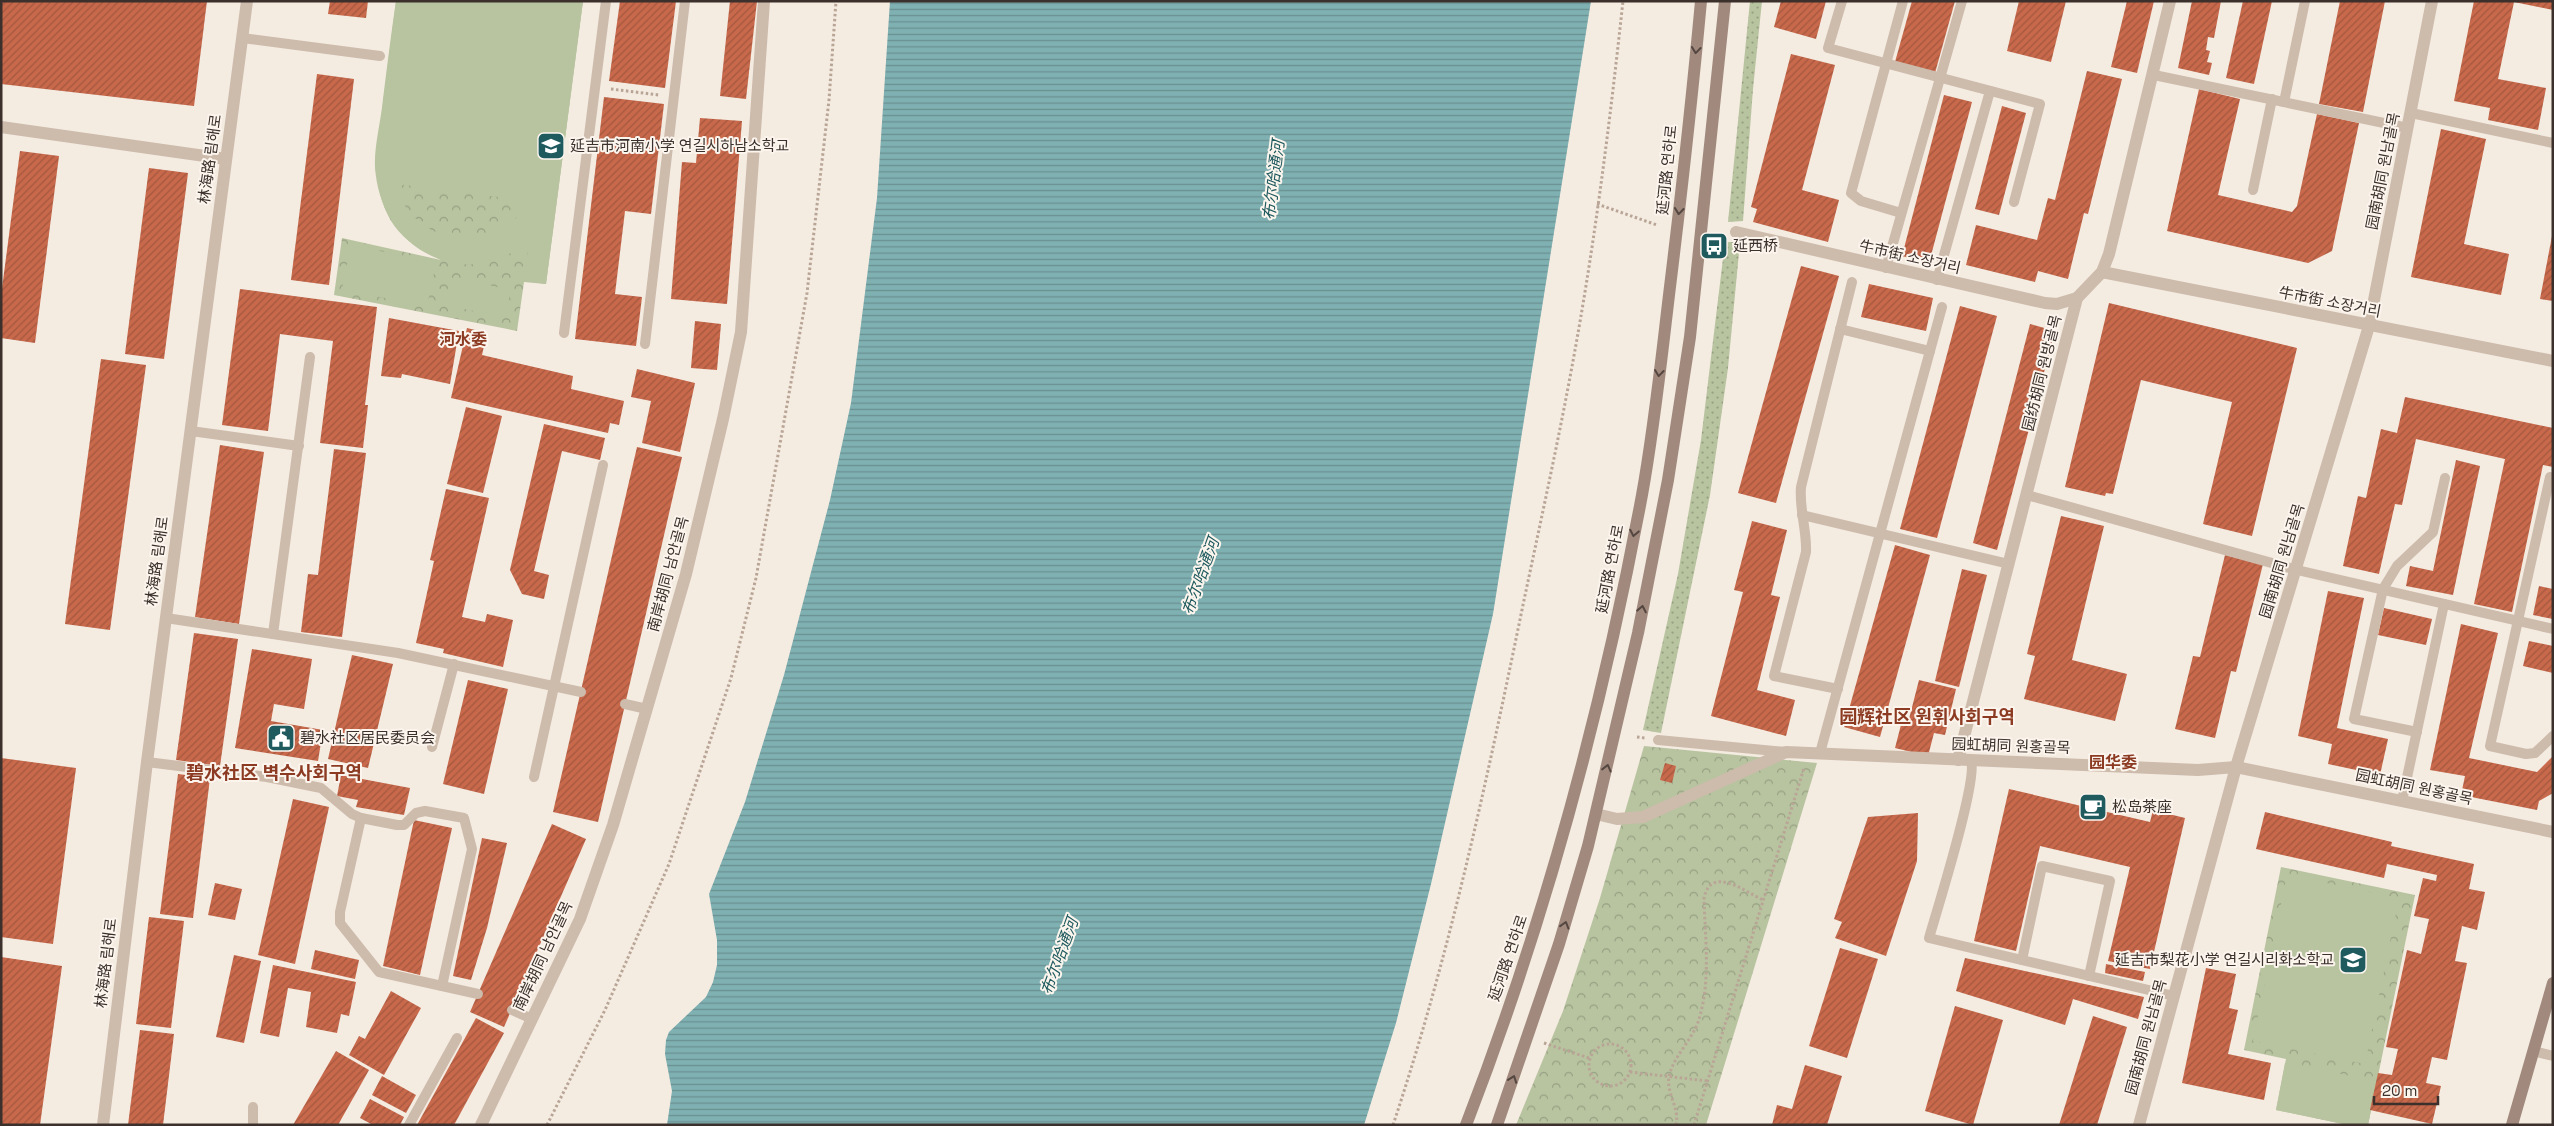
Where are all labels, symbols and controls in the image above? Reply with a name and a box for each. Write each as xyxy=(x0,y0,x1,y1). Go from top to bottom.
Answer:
one-way arrow xyxy=(1691,46,1702,54)
street label: 园南胡同 원남골목 xyxy=(2362,111,2403,231)
street label: 林海路 림해로 xyxy=(194,113,225,205)
street label: 延河路 연하로 xyxy=(1652,124,1681,216)
school or university icon: 延吉市河南小学 연길시하남소학교 xyxy=(536,131,566,161)
place label: 延吉市河南小学 연길시하남소학교 xyxy=(570,136,789,155)
water label: 布尔哈通河 xyxy=(1258,136,1289,221)
one-way arrow xyxy=(1674,208,1685,216)
bus stop icon: 延西桥 xyxy=(1699,231,1729,261)
place label: 延西桥 xyxy=(1733,236,1778,255)
street label: 牛市街 소장거리 xyxy=(1857,236,1963,277)
street label: 牛市街 소장거리 xyxy=(2277,282,2383,321)
street label: 园纺胡同 원방골목 xyxy=(2018,313,2065,433)
district label: 河水委 xyxy=(439,329,487,350)
one-way arrow xyxy=(1654,369,1665,377)
street label: 园南胡同 원남골목 xyxy=(2255,501,2308,621)
street label: 南岸胡同 남안골목 xyxy=(643,514,692,634)
street label: 林海路 림해로 xyxy=(141,515,172,607)
street label: 延河路 연하로 xyxy=(1592,523,1627,615)
one-way arrow xyxy=(1629,529,1640,537)
water label: 布尔哈通河 xyxy=(1177,532,1225,617)
one-way arrow xyxy=(1637,605,1647,614)
district label: 园辉社区 원휘사회구역 xyxy=(1839,705,2015,728)
public building icon: 碧水社区居民委员会 xyxy=(266,723,296,753)
place label: 碧水社区居民委员会 xyxy=(300,728,435,747)
street label: 园虹胡同 원홍골목 xyxy=(1951,734,2071,757)
district label: 园华委 xyxy=(2089,752,2137,773)
district label: 碧水社区 벽수사회구역 xyxy=(186,761,362,784)
one-way arrow xyxy=(1601,764,1612,773)
street label: 园虹胡同 원홍골목 xyxy=(2354,765,2474,808)
cafe icon: 松岛茶座 xyxy=(2078,792,2108,822)
place label: 松岛茶座 xyxy=(2112,797,2172,816)
street label: 南岸胡同 남안골목 xyxy=(509,898,576,1014)
water label: 布尔哈通河 xyxy=(1036,912,1084,997)
street label: 延河路 연하로 xyxy=(1484,912,1531,1004)
street label: 林海路 림해로 xyxy=(91,917,120,1009)
one-way arrow xyxy=(1560,921,1570,930)
school or university icon: 延吉市梨花小学 연길시리화소학교 xyxy=(2338,945,2368,975)
place label: 延吉市梨花小学 연길시리화소학교 xyxy=(2115,950,2334,969)
street label: 园南胡同 원남골목 xyxy=(2121,977,2170,1097)
scale bar xyxy=(2374,1074,2438,1106)
one-way arrow xyxy=(1507,1075,1517,1084)
text: 20 m xyxy=(2382,1081,2417,1100)

